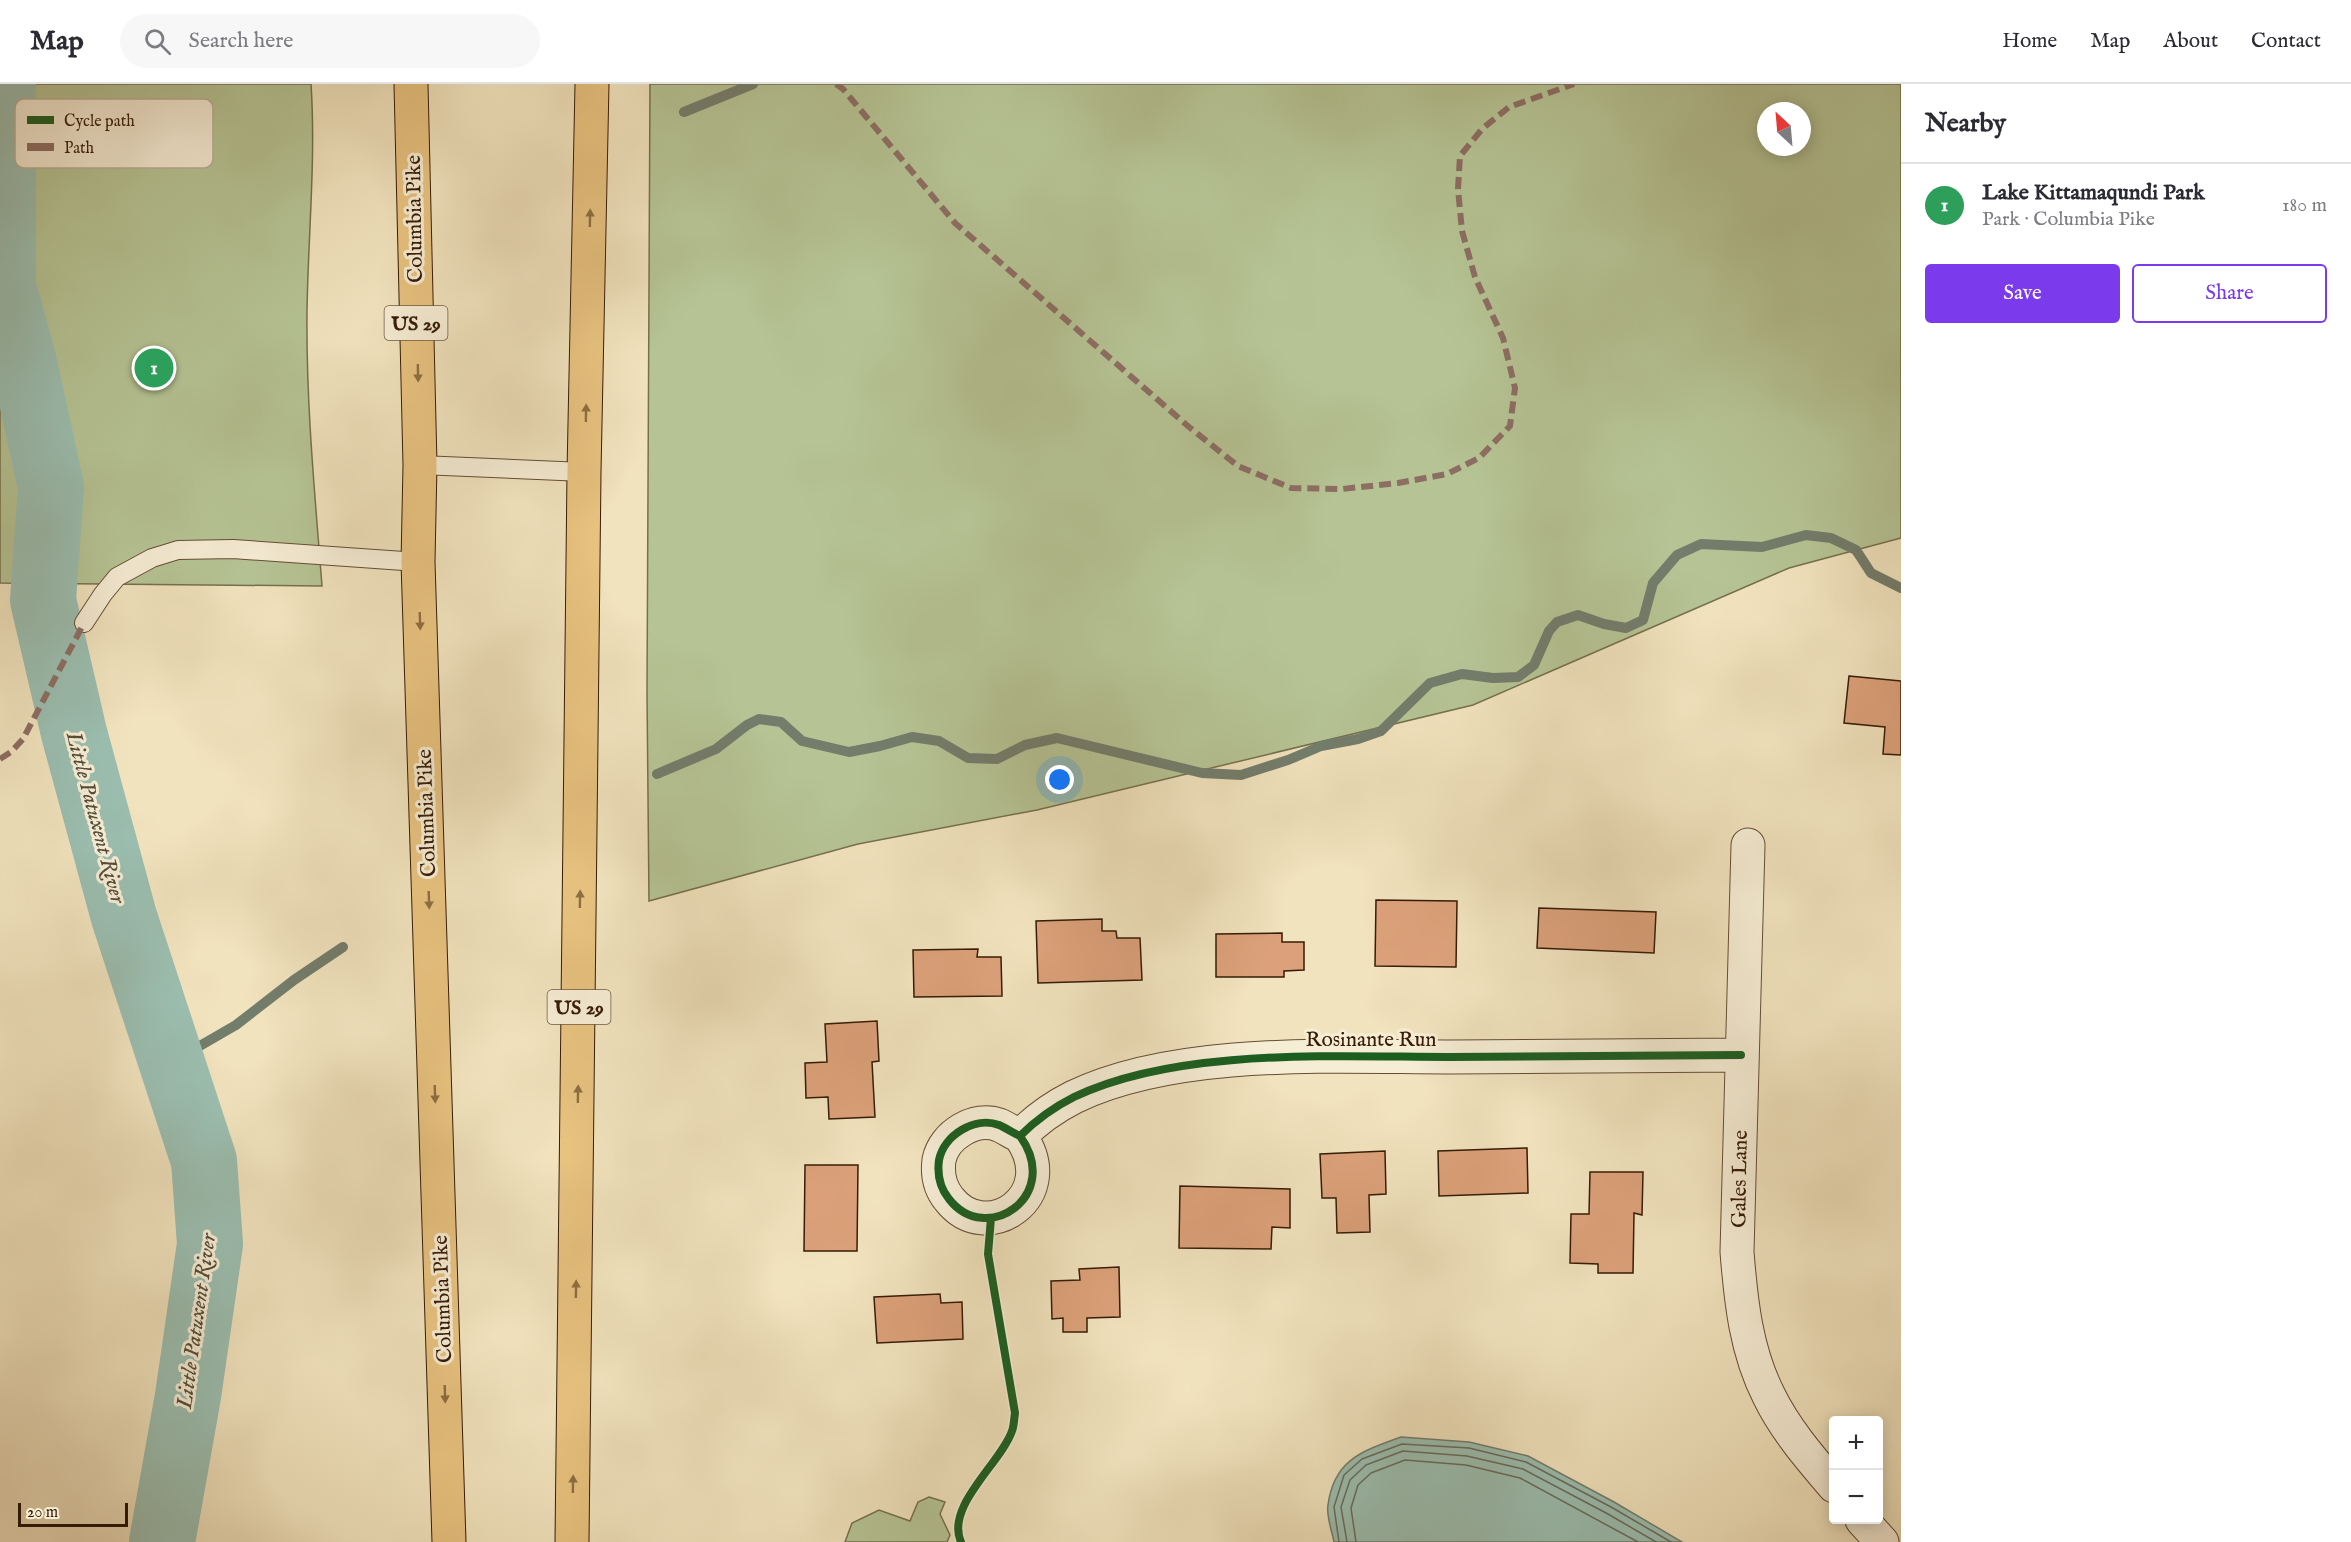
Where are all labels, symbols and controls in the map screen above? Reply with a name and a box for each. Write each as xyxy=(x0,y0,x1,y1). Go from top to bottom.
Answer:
search box xyxy=(120,14,540,68)
text: Map xyxy=(30,24,84,59)
icon: search xyxy=(141,25,174,58)
text: Search here xyxy=(189,27,293,55)
text: Home xyxy=(2002,28,2057,55)
text: Map xyxy=(2090,28,2130,55)
text: About xyxy=(2163,28,2218,55)
text: Contact xyxy=(2251,28,2321,55)
legend xyxy=(15,99,213,168)
north arrow xyxy=(1757,102,1811,156)
text: Nearby xyxy=(1925,107,2006,140)
text: Cycle path xyxy=(64,112,135,132)
text: Path xyxy=(64,139,95,159)
street label: Columbia Pike xyxy=(401,154,430,283)
text: Lake Kittamaqundi Park xyxy=(1982,179,2205,207)
text: 1 xyxy=(1941,193,1948,218)
text: 180 m xyxy=(2282,193,2327,218)
text: Park · Columbia Pike xyxy=(1982,207,2155,232)
one-way arrow xyxy=(585,209,594,228)
button: Save xyxy=(1925,264,2120,323)
button: Share xyxy=(2132,264,2327,323)
road number: US 29 xyxy=(384,306,448,340)
pin: 1 xyxy=(134,346,174,390)
one-way arrow xyxy=(413,364,422,383)
one-way arrow xyxy=(581,404,590,423)
one-way arrow xyxy=(415,611,424,630)
water label: Little Patuxent River xyxy=(58,728,132,908)
street label: Columbia Pike xyxy=(412,748,443,877)
your location xyxy=(1045,765,1074,794)
one-way arrow xyxy=(575,889,585,908)
one-way arrow xyxy=(424,890,433,909)
road number: US 29 xyxy=(548,990,610,1024)
street label: Rosinante Run xyxy=(1306,1027,1436,1054)
one-way arrow xyxy=(573,1084,583,1103)
one-way arrow xyxy=(430,1085,440,1104)
street label: Gales Lane xyxy=(1726,1130,1755,1228)
water label: Little Patuxent River xyxy=(171,1230,223,1412)
street label: Columbia Pike xyxy=(428,1234,459,1363)
one-way arrow xyxy=(571,1279,580,1298)
one-way arrow xyxy=(440,1385,449,1404)
map controls xyxy=(1829,1416,1883,1524)
button: + xyxy=(1829,1416,1883,1470)
button: − xyxy=(1829,1470,1883,1524)
one-way arrow xyxy=(568,1474,578,1493)
scale bar xyxy=(18,1500,128,1528)
text: 20 m xyxy=(27,1503,58,1523)

